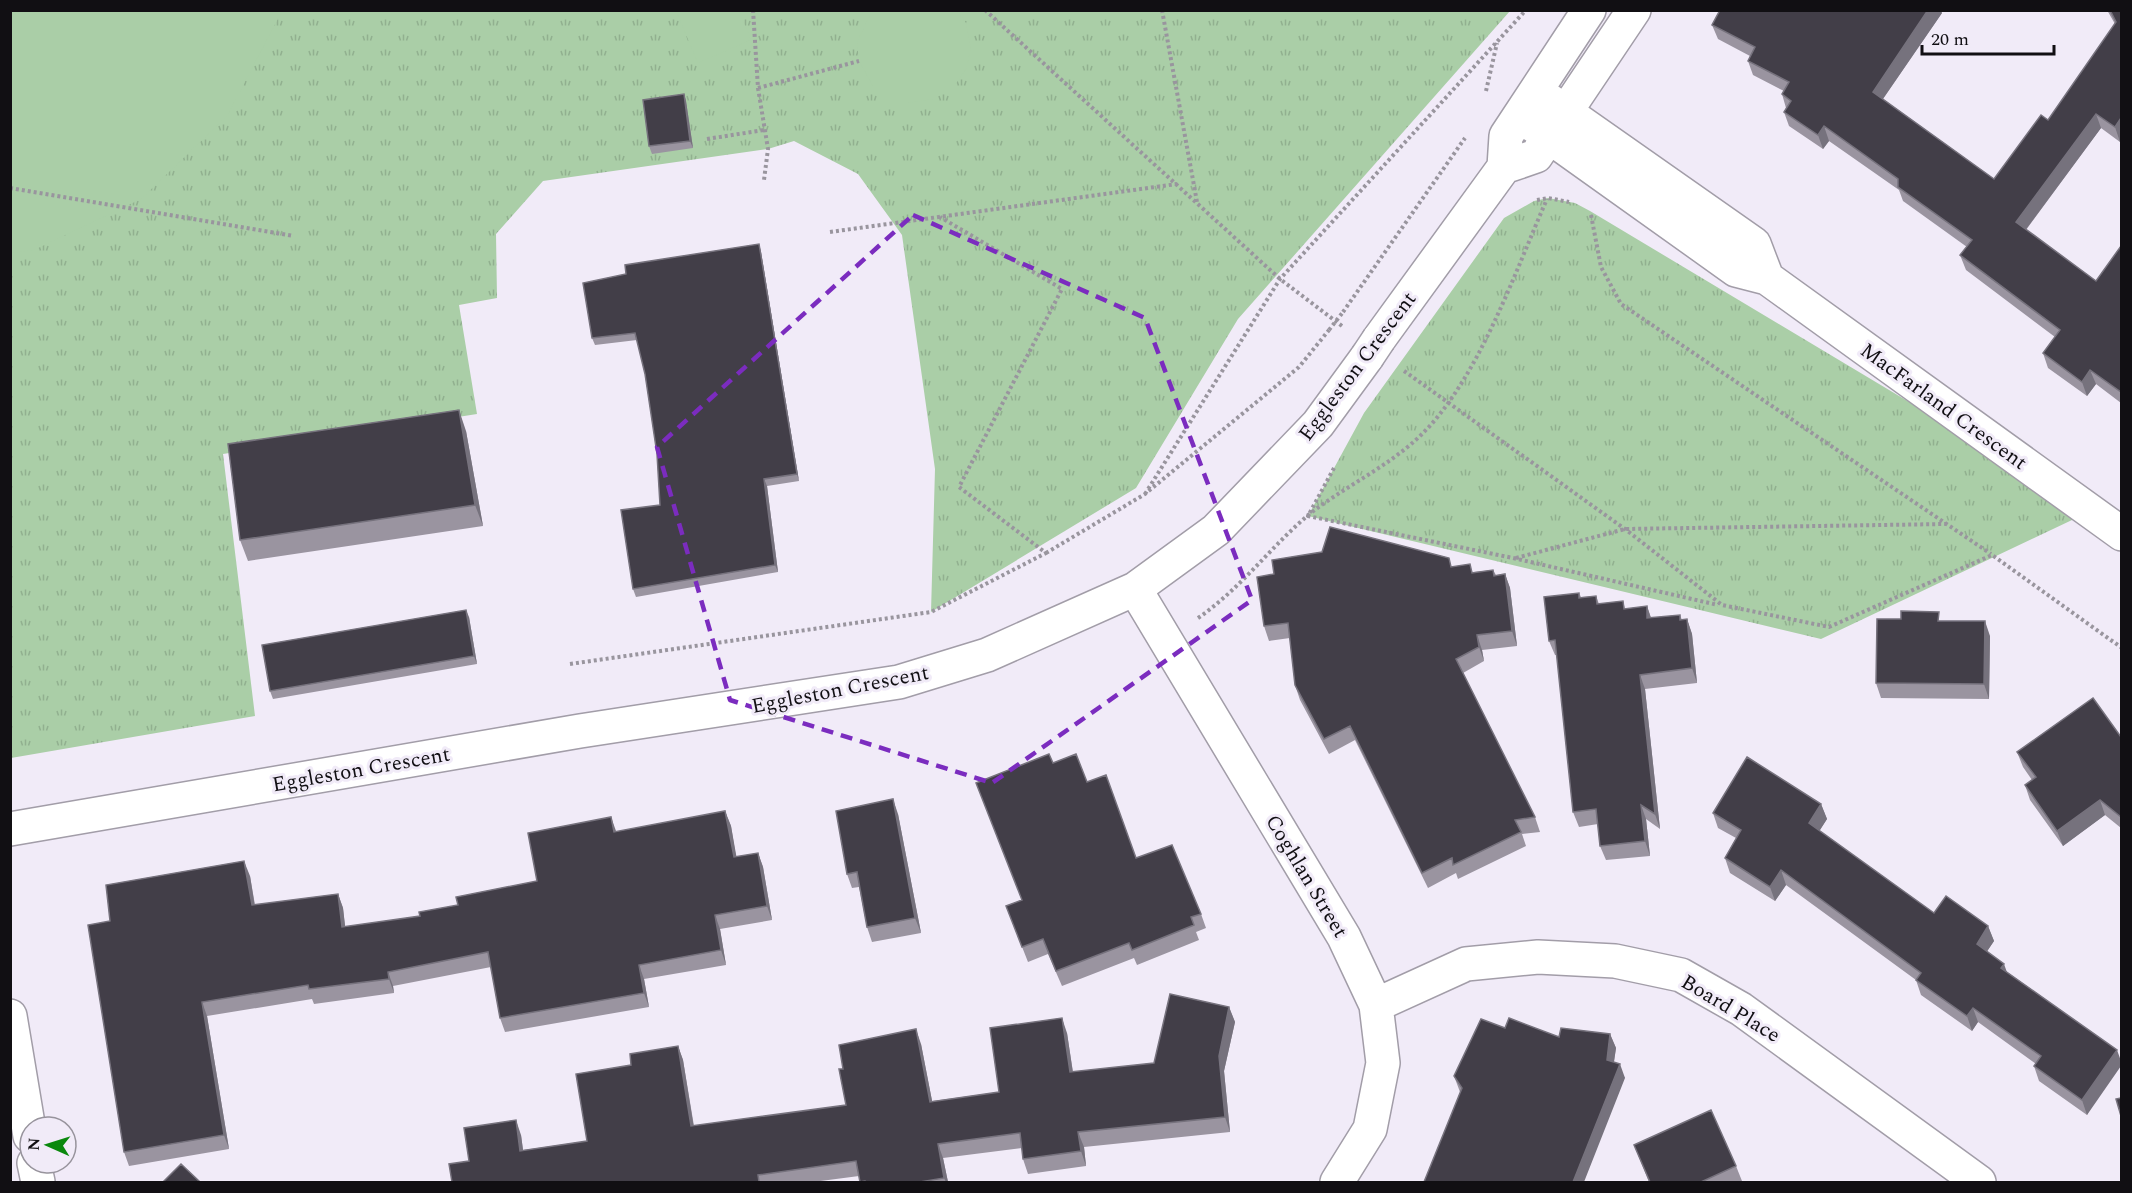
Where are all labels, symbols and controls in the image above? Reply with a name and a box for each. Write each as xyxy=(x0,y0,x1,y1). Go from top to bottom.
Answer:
scale bar xyxy=(1922,18,2054,56)
text: 20 m xyxy=(1931,26,1969,53)
street label: Eggleston Crescent xyxy=(1291,285,1425,448)
street label: MacFarland Crescent xyxy=(1853,335,2034,479)
street label: Eggleston Crescent xyxy=(749,657,932,723)
street label: Eggleston Crescent xyxy=(270,739,453,801)
street label: Coghlan Street xyxy=(1257,809,1356,944)
street label: Board Place xyxy=(1675,967,1786,1051)
north arrow xyxy=(18,1115,78,1175)
text: N xyxy=(22,1137,46,1151)

